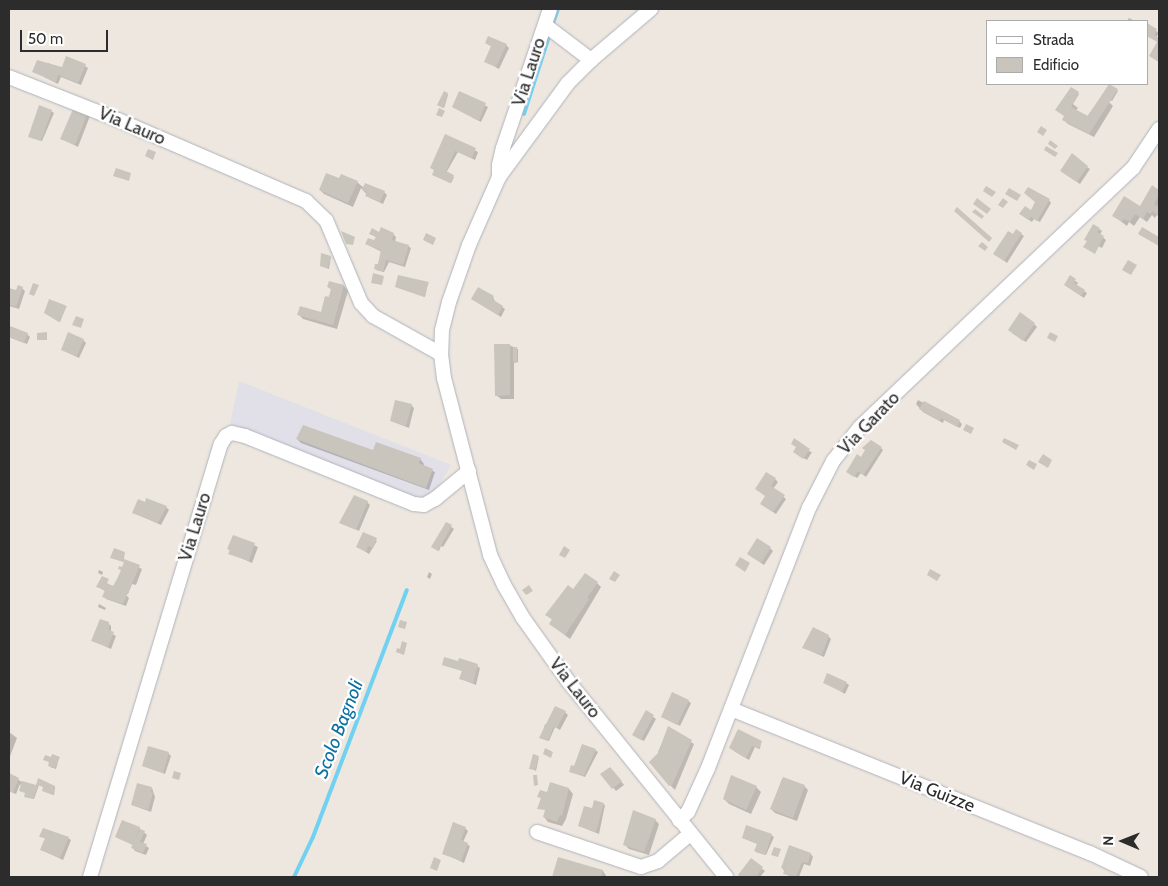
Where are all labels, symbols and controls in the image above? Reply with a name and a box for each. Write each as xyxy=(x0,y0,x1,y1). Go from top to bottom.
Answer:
scale bar xyxy=(22,20,110,52)
legend xyxy=(986,20,1148,85)
text: 50 m xyxy=(28,30,63,48)
text: Strada xyxy=(1033,31,1074,49)
street label: Via Lauro xyxy=(508,35,550,109)
text: Edificio xyxy=(1033,56,1079,74)
street label: Via Lauro xyxy=(95,102,169,150)
street label: Via Garato xyxy=(834,387,904,459)
street label: Via Lauro xyxy=(174,490,216,564)
street label: Via Lauro xyxy=(545,653,605,723)
water label: Scolo Bagnoli xyxy=(310,677,368,781)
street label: Via Guizze xyxy=(896,767,978,817)
north arrow xyxy=(1098,816,1148,866)
text: N xyxy=(1099,836,1117,846)

